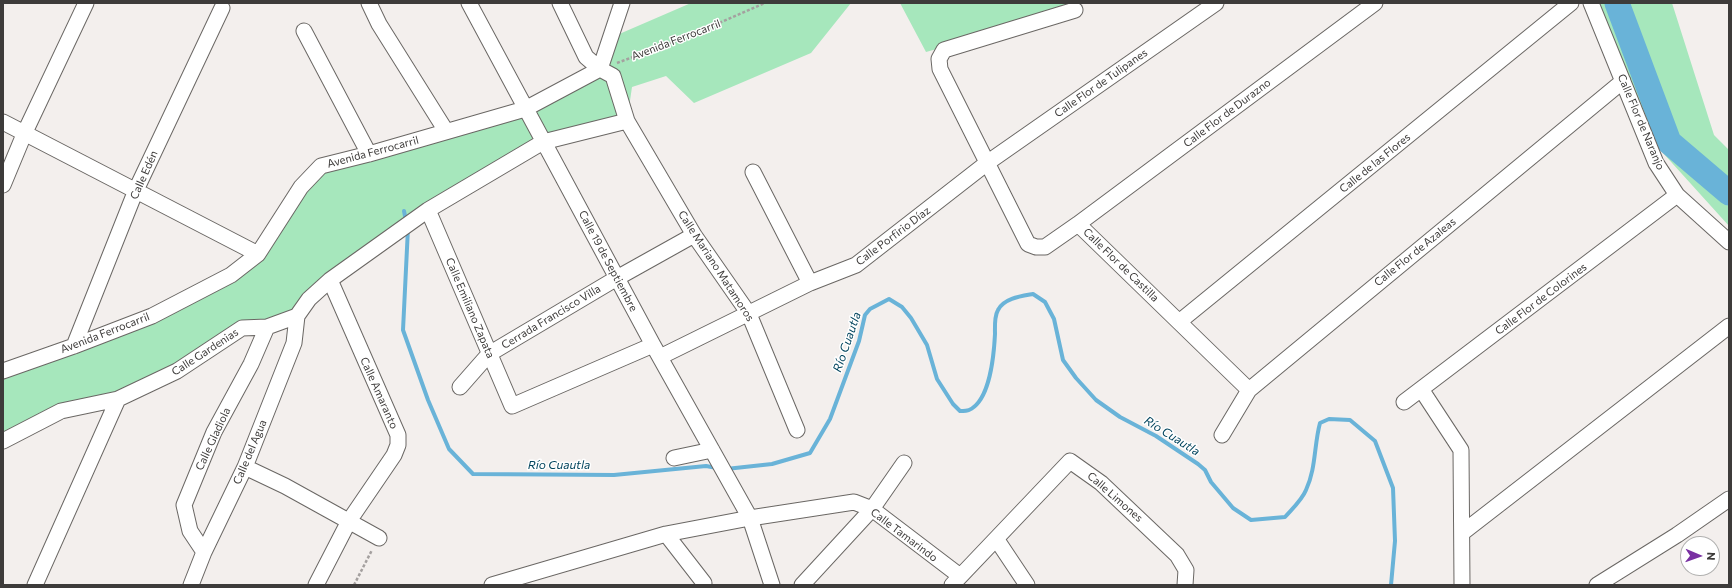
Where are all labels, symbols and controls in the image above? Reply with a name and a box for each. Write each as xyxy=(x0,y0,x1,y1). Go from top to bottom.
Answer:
street label: Avenida Ferrocarril xyxy=(630,17,722,63)
street label: Calle Flor de Tulipanes xyxy=(1052,46,1150,120)
street label: Calle Flor de Naranjo xyxy=(1615,72,1667,172)
street label: Calle Flor de Durazno xyxy=(1181,76,1273,150)
street label: Calle de las Flores xyxy=(1337,130,1413,196)
street label: Avenida Ferrocarril xyxy=(326,133,420,171)
street label: Calle Edén xyxy=(127,149,161,201)
street label: Calle Porfirio Díaz xyxy=(853,204,933,268)
street label: Calle 19 de Septiembre xyxy=(576,208,640,314)
street label: Calle Mariano Matamoros xyxy=(675,208,757,324)
street label: Calle Flor de Azaleas xyxy=(1371,215,1459,289)
street label: Calle Flor de Castilla xyxy=(1080,225,1162,305)
street label: Calle Emiliano Zapata xyxy=(443,256,497,360)
street label: Calle Flor de Colorines xyxy=(1493,260,1589,338)
street label: Cerrada Francisco Villa xyxy=(499,282,603,352)
street label: Avenida Ferrocarril xyxy=(59,310,151,356)
water label: Río Cuautla xyxy=(830,310,864,374)
street label: Calle Gardenias xyxy=(169,326,241,378)
street label: Calle Amaranto xyxy=(357,355,401,431)
street label: Calle Gladiola xyxy=(193,406,233,472)
water label: Río Cuautla xyxy=(1142,413,1202,459)
street label: Calle del Agua xyxy=(230,418,270,486)
water label: Río Cuautla xyxy=(528,458,590,472)
street label: Calle Limones xyxy=(1085,469,1145,525)
street label: Calle Tamarindo xyxy=(868,506,940,564)
north arrow xyxy=(1680,536,1720,576)
text: N xyxy=(1705,552,1718,561)

